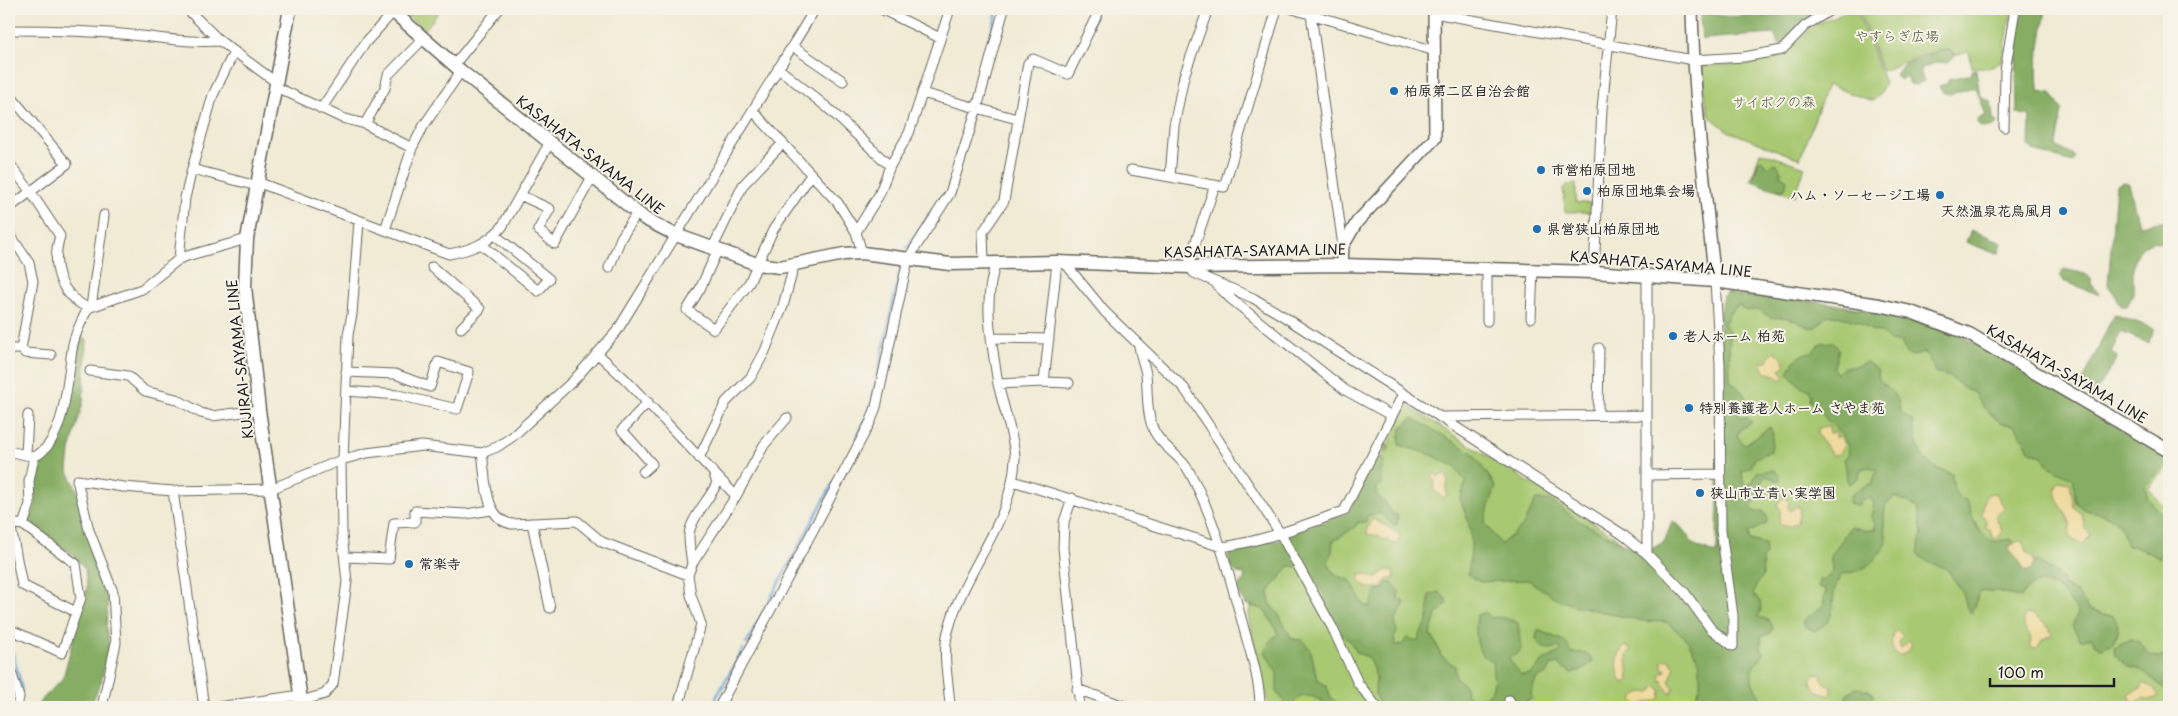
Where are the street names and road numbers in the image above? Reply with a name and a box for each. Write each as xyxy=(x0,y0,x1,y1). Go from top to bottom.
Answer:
street label: KASAHATA-SAYAMA LINE xyxy=(512,90,669,219)
street label: KASAHATA-SAYAMA LINE xyxy=(1163,238,1346,263)
street label: KASAHATA-SAYAMA LINE xyxy=(1569,245,1753,282)
street label: KUJIRAI-SAYAMA LINE xyxy=(221,278,258,440)
street label: KASAHATA-SAYAMA LINE xyxy=(1983,319,2152,428)

